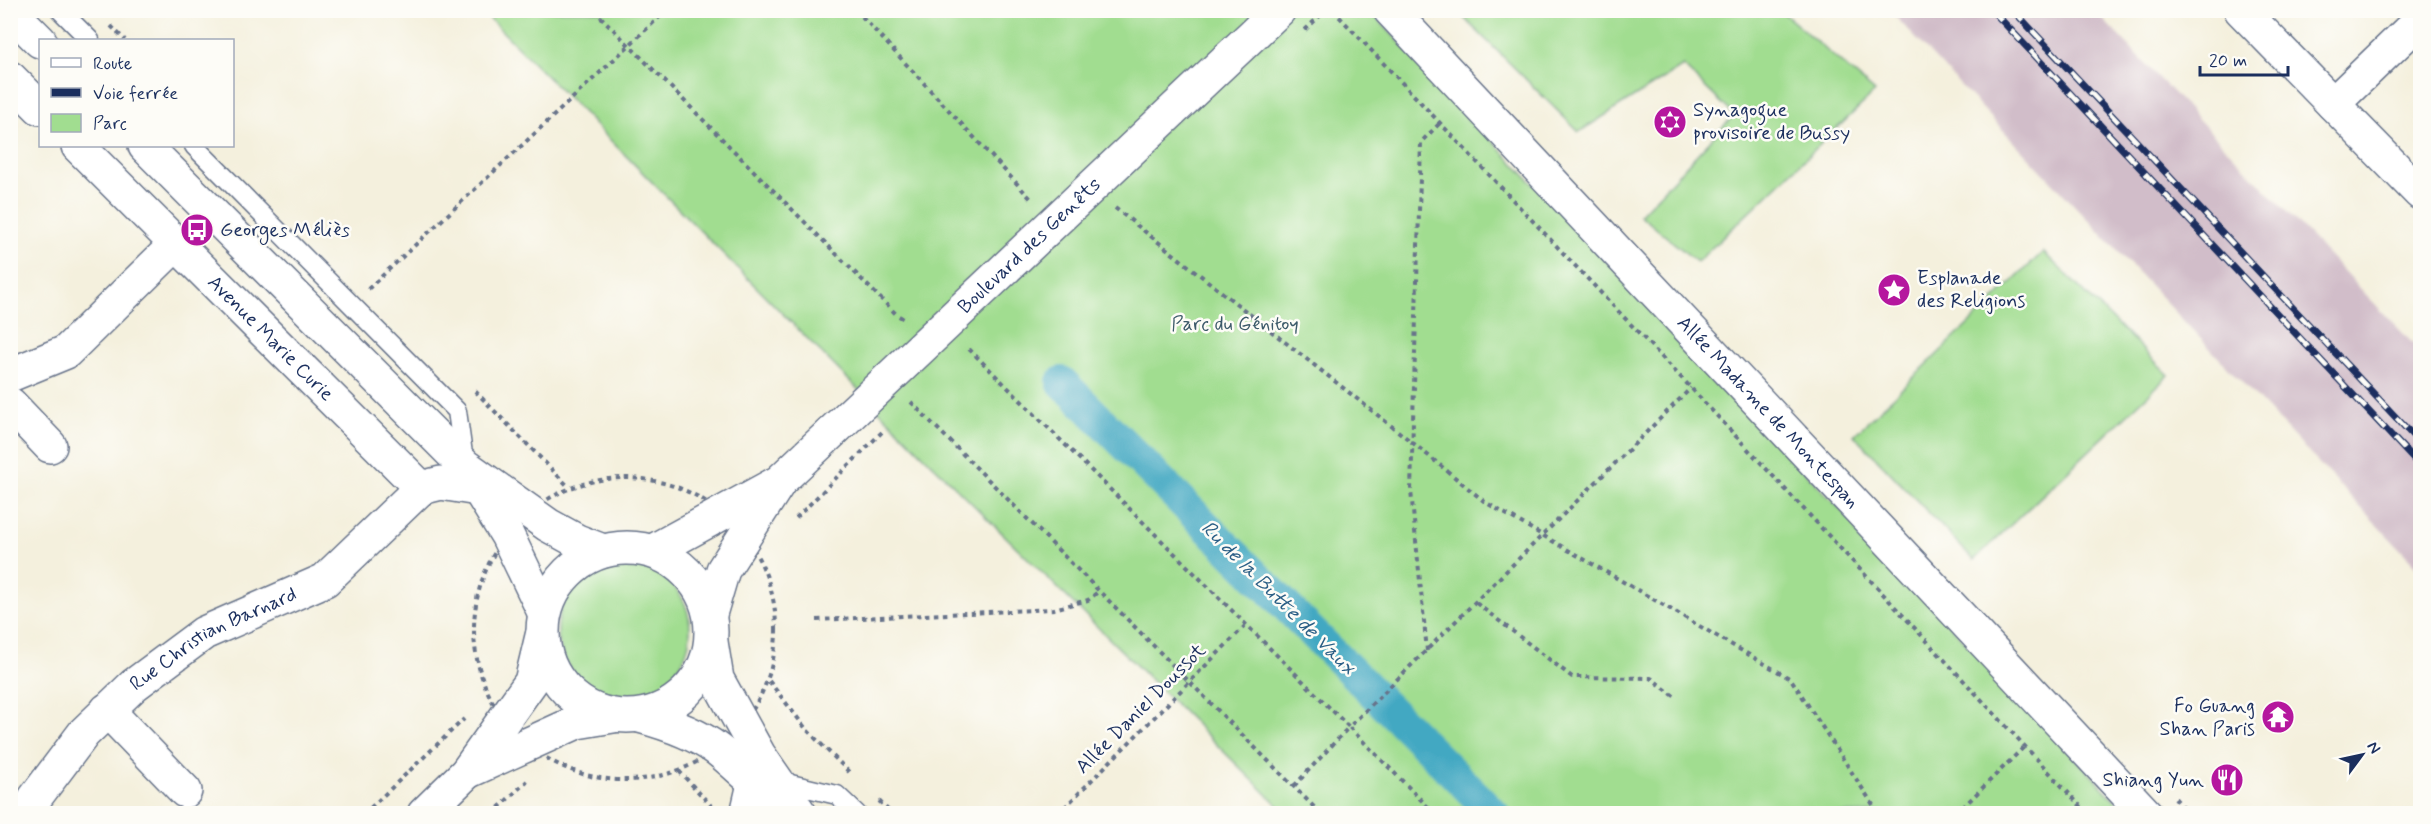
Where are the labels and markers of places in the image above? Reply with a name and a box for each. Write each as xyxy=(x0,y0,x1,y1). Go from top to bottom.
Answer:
place label: Synagogue provisoire de Bussy xyxy=(1693,97,1850,147)
synagogue icon: Synagogue provisoire de Bussy xyxy=(1652,104,1688,140)
bus stop icon: Georges Méliès xyxy=(179,212,215,248)
place label: Georges Méliès xyxy=(220,217,350,245)
place label: Esplanade des Religions xyxy=(1917,265,2025,315)
place icon: Esplanade des Religions xyxy=(1876,272,1912,308)
place label: Fo Guang Shan Paris xyxy=(2160,693,2255,743)
temple icon: Fo Guang Shan Paris xyxy=(2260,699,2296,735)
restaurant icon: Shiang Yun xyxy=(2209,762,2245,798)
place label: Shiang Yun xyxy=(2102,767,2204,794)

